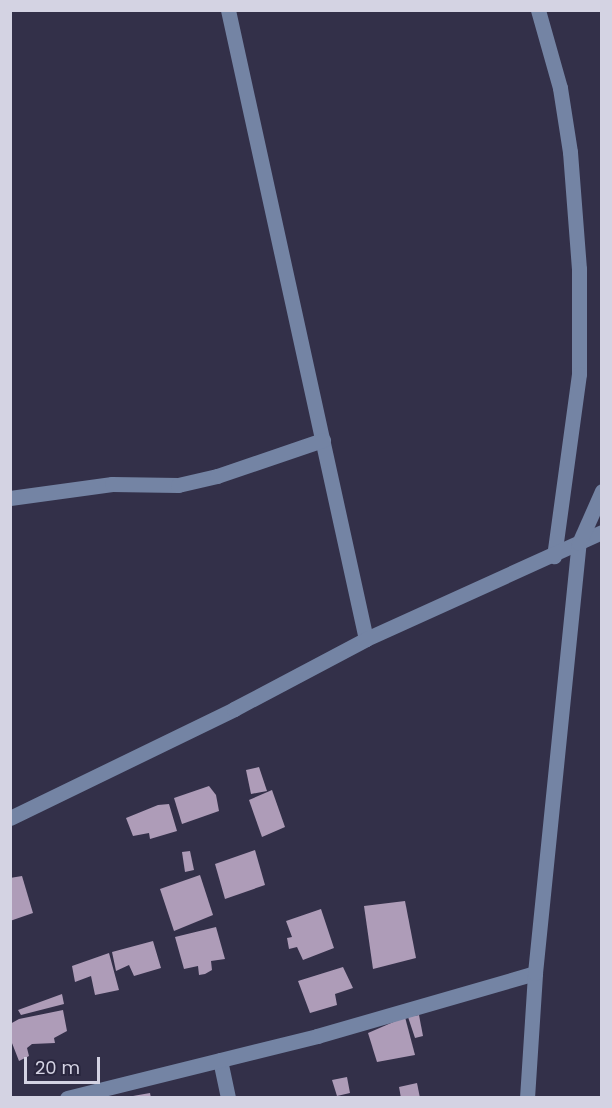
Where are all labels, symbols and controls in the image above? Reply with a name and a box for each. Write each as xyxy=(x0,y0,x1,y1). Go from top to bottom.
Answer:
scale bar xyxy=(27,1045,104,1083)
text: 20 m xyxy=(35,1055,80,1080)

